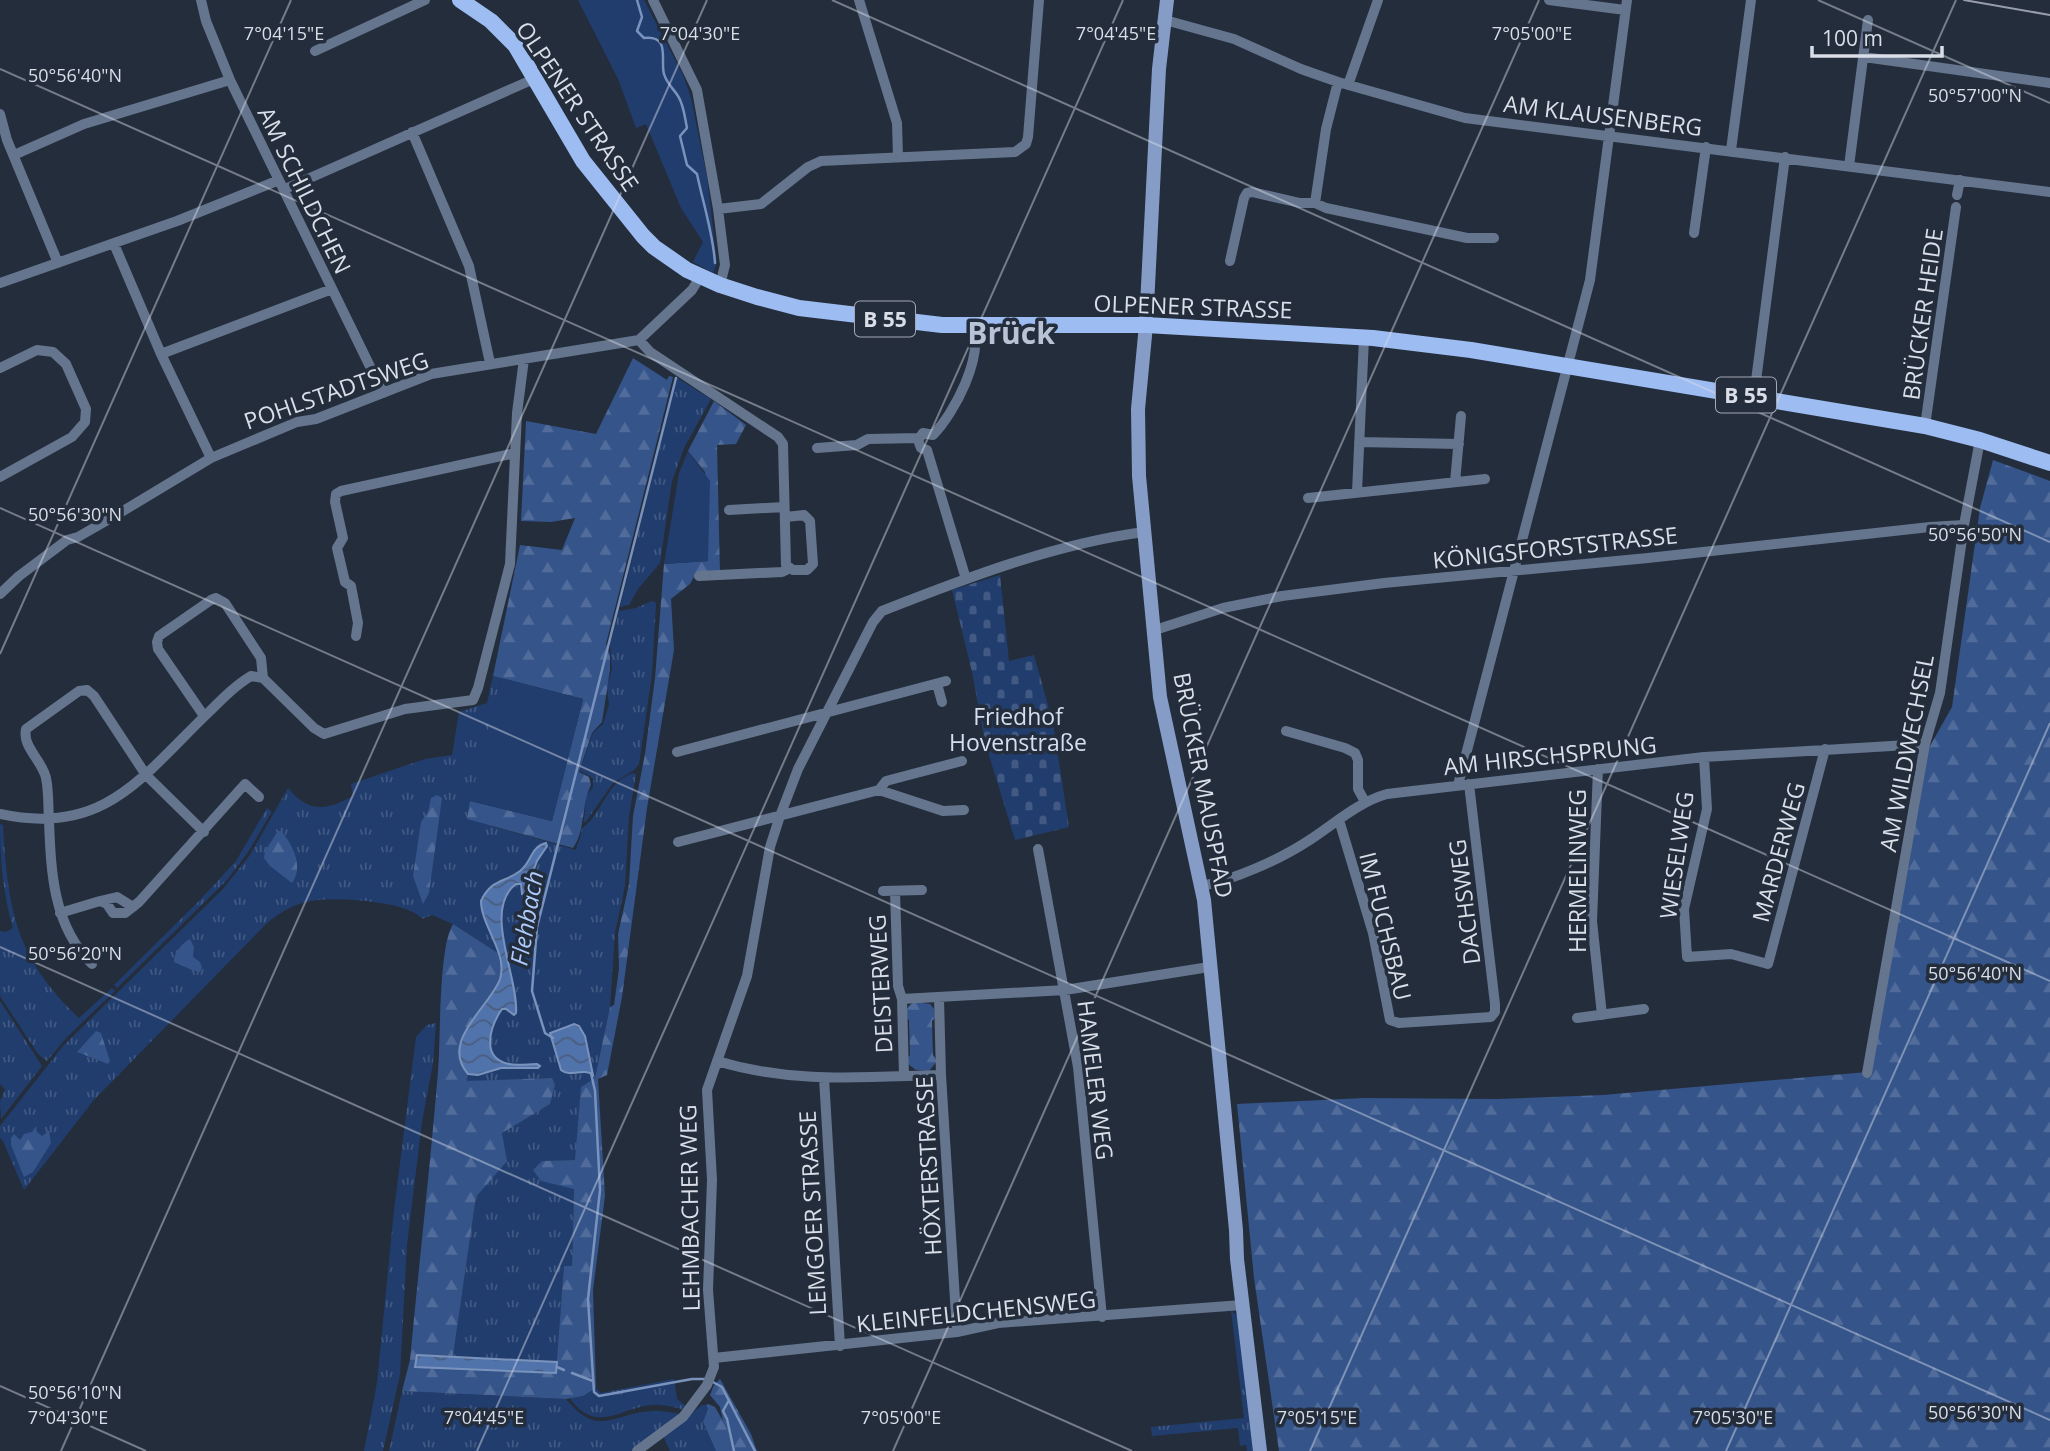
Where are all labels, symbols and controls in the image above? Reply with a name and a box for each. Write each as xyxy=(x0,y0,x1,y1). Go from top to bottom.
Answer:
scale bar xyxy=(1812,14,1941,58)
street label: OLPENER STRASSE xyxy=(509,15,647,197)
text: 7°04'15"E xyxy=(244,21,324,45)
text: 7°04'30"E xyxy=(660,21,740,45)
text: 7°04'45"E xyxy=(1076,21,1156,45)
text: 7°05'00"E xyxy=(1492,21,1572,45)
text: 100 m xyxy=(1822,24,1883,52)
text: 50°56'40"N xyxy=(28,63,122,87)
text: 50°57'00"N xyxy=(1928,83,2022,107)
street label: AM KLAUSENBERG xyxy=(1502,87,1704,143)
street label: AM SCHILDCHEN xyxy=(251,101,359,279)
street label: BRÜCKER HEIDE xyxy=(1894,226,1950,402)
street label: OLPENER STRASSE xyxy=(1093,287,1293,325)
road number: B 55 xyxy=(855,302,915,336)
district label: Brück xyxy=(967,312,1055,353)
street label: POHLSTADTSWEG xyxy=(239,343,433,437)
road number: B 55 xyxy=(1716,378,1776,412)
text: 50°56'30"N xyxy=(28,502,122,526)
street label: KÖNIGSFORSTSTRASSE xyxy=(1431,518,1679,576)
text: 50°56'50"N xyxy=(1928,522,2022,546)
street label: AM WILDWECHSEL xyxy=(1871,652,1941,854)
street label: BRÜCKER MAUSPFAD xyxy=(1166,670,1242,900)
park label: Friedhof Hovenstraße xyxy=(949,700,1087,758)
street label: AM HIRSCHSPRUNG xyxy=(1442,728,1658,782)
street label: MARDERWEG xyxy=(1744,778,1812,926)
street label: HERMELINWEG xyxy=(1561,789,1593,953)
street label: WIESELWEG xyxy=(1651,789,1701,921)
street label: DACHSWEG xyxy=(1440,838,1488,966)
street label: IM FUCHSBAU xyxy=(1352,848,1420,1004)
water label: Flehbach xyxy=(501,868,551,968)
street label: DEISTERWEG xyxy=(860,914,900,1054)
text: 50°56'20"N xyxy=(28,941,122,965)
text: 50°56'40"N xyxy=(1928,961,2022,985)
street label: HAMELER WEG xyxy=(1070,998,1122,1162)
street label: HÖXTERSTRASSE xyxy=(907,1075,949,1257)
street label: LEHMBACHER WEG xyxy=(671,1104,707,1312)
street label: LEMGOER STRASSE xyxy=(791,1110,833,1316)
street label: KLEINFELDCHENSWEG xyxy=(855,1282,1097,1340)
text: 50°56'10"N xyxy=(28,1380,122,1404)
text: 50°56'30"N xyxy=(1928,1400,2022,1424)
text: 7°04'30"E xyxy=(28,1405,108,1429)
text: 7°04'45"E xyxy=(444,1405,524,1429)
text: 7°05'00"E xyxy=(861,1405,941,1429)
text: 7°05'15"E xyxy=(1277,1405,1357,1429)
text: 7°05'30"E xyxy=(1693,1405,1773,1429)

